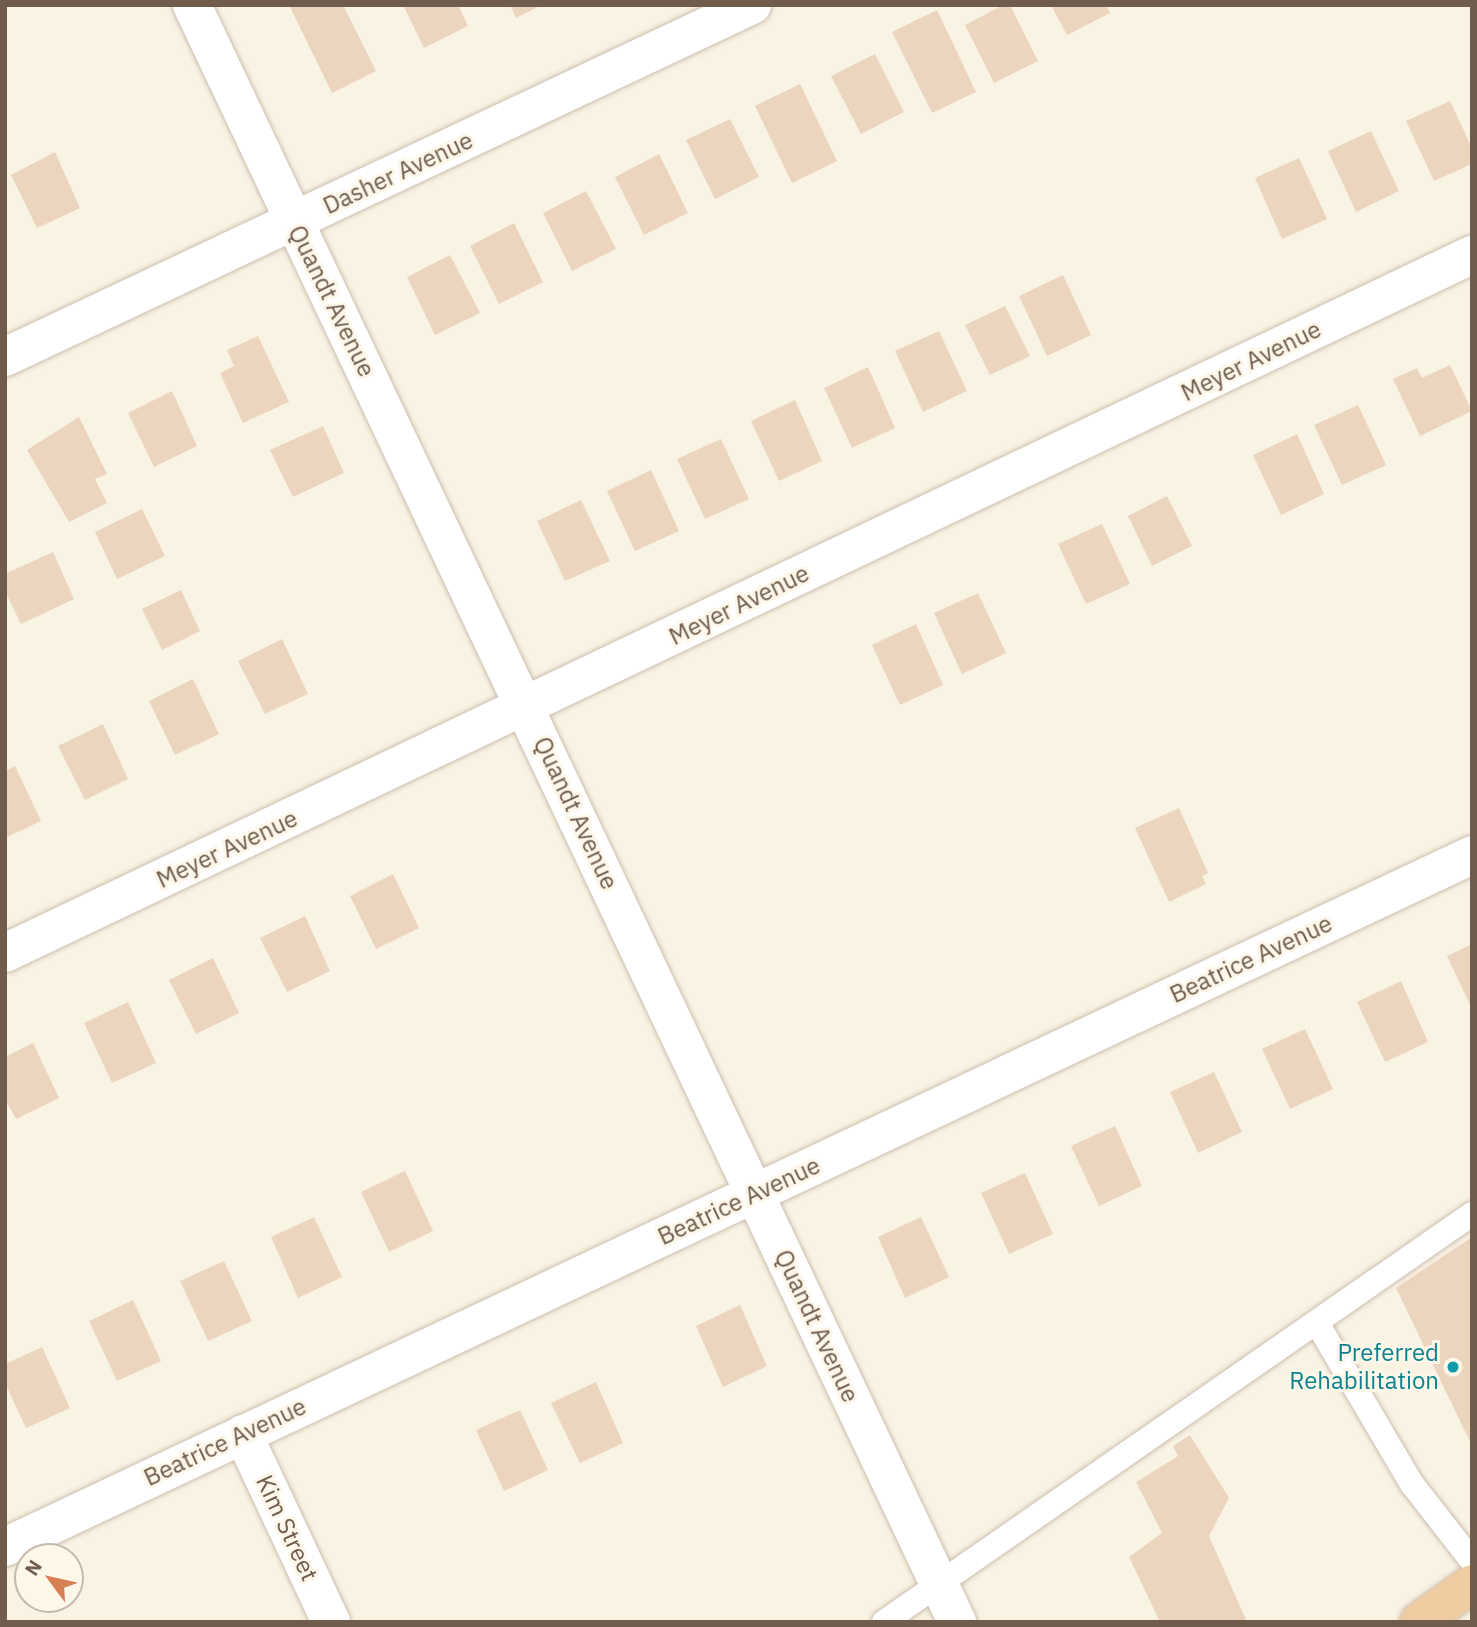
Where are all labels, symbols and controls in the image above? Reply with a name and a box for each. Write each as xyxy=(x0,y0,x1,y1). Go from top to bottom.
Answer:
street label: Dasher Avenue xyxy=(318,126,478,220)
street label: Quandt Avenue xyxy=(283,220,381,382)
street label: Meyer Avenue xyxy=(1176,315,1326,407)
street label: Meyer Avenue xyxy=(664,559,814,651)
street label: Quandt Avenue xyxy=(528,732,624,894)
street label: Meyer Avenue xyxy=(152,804,302,894)
street label: Beatrice Avenue xyxy=(1165,909,1337,1009)
street label: Beatrice Avenue xyxy=(653,1151,825,1251)
street label: Quandt Avenue xyxy=(769,1245,865,1407)
place label: Preferred Rehabilitation xyxy=(1289,1339,1439,1395)
marker: Preferred Rehabilitation xyxy=(1445,1359,1461,1375)
street label: Beatrice Avenue xyxy=(139,1392,311,1492)
street label: Kim Street xyxy=(250,1470,324,1586)
north arrow xyxy=(14,1543,84,1613)
text: N xyxy=(19,1555,47,1580)

